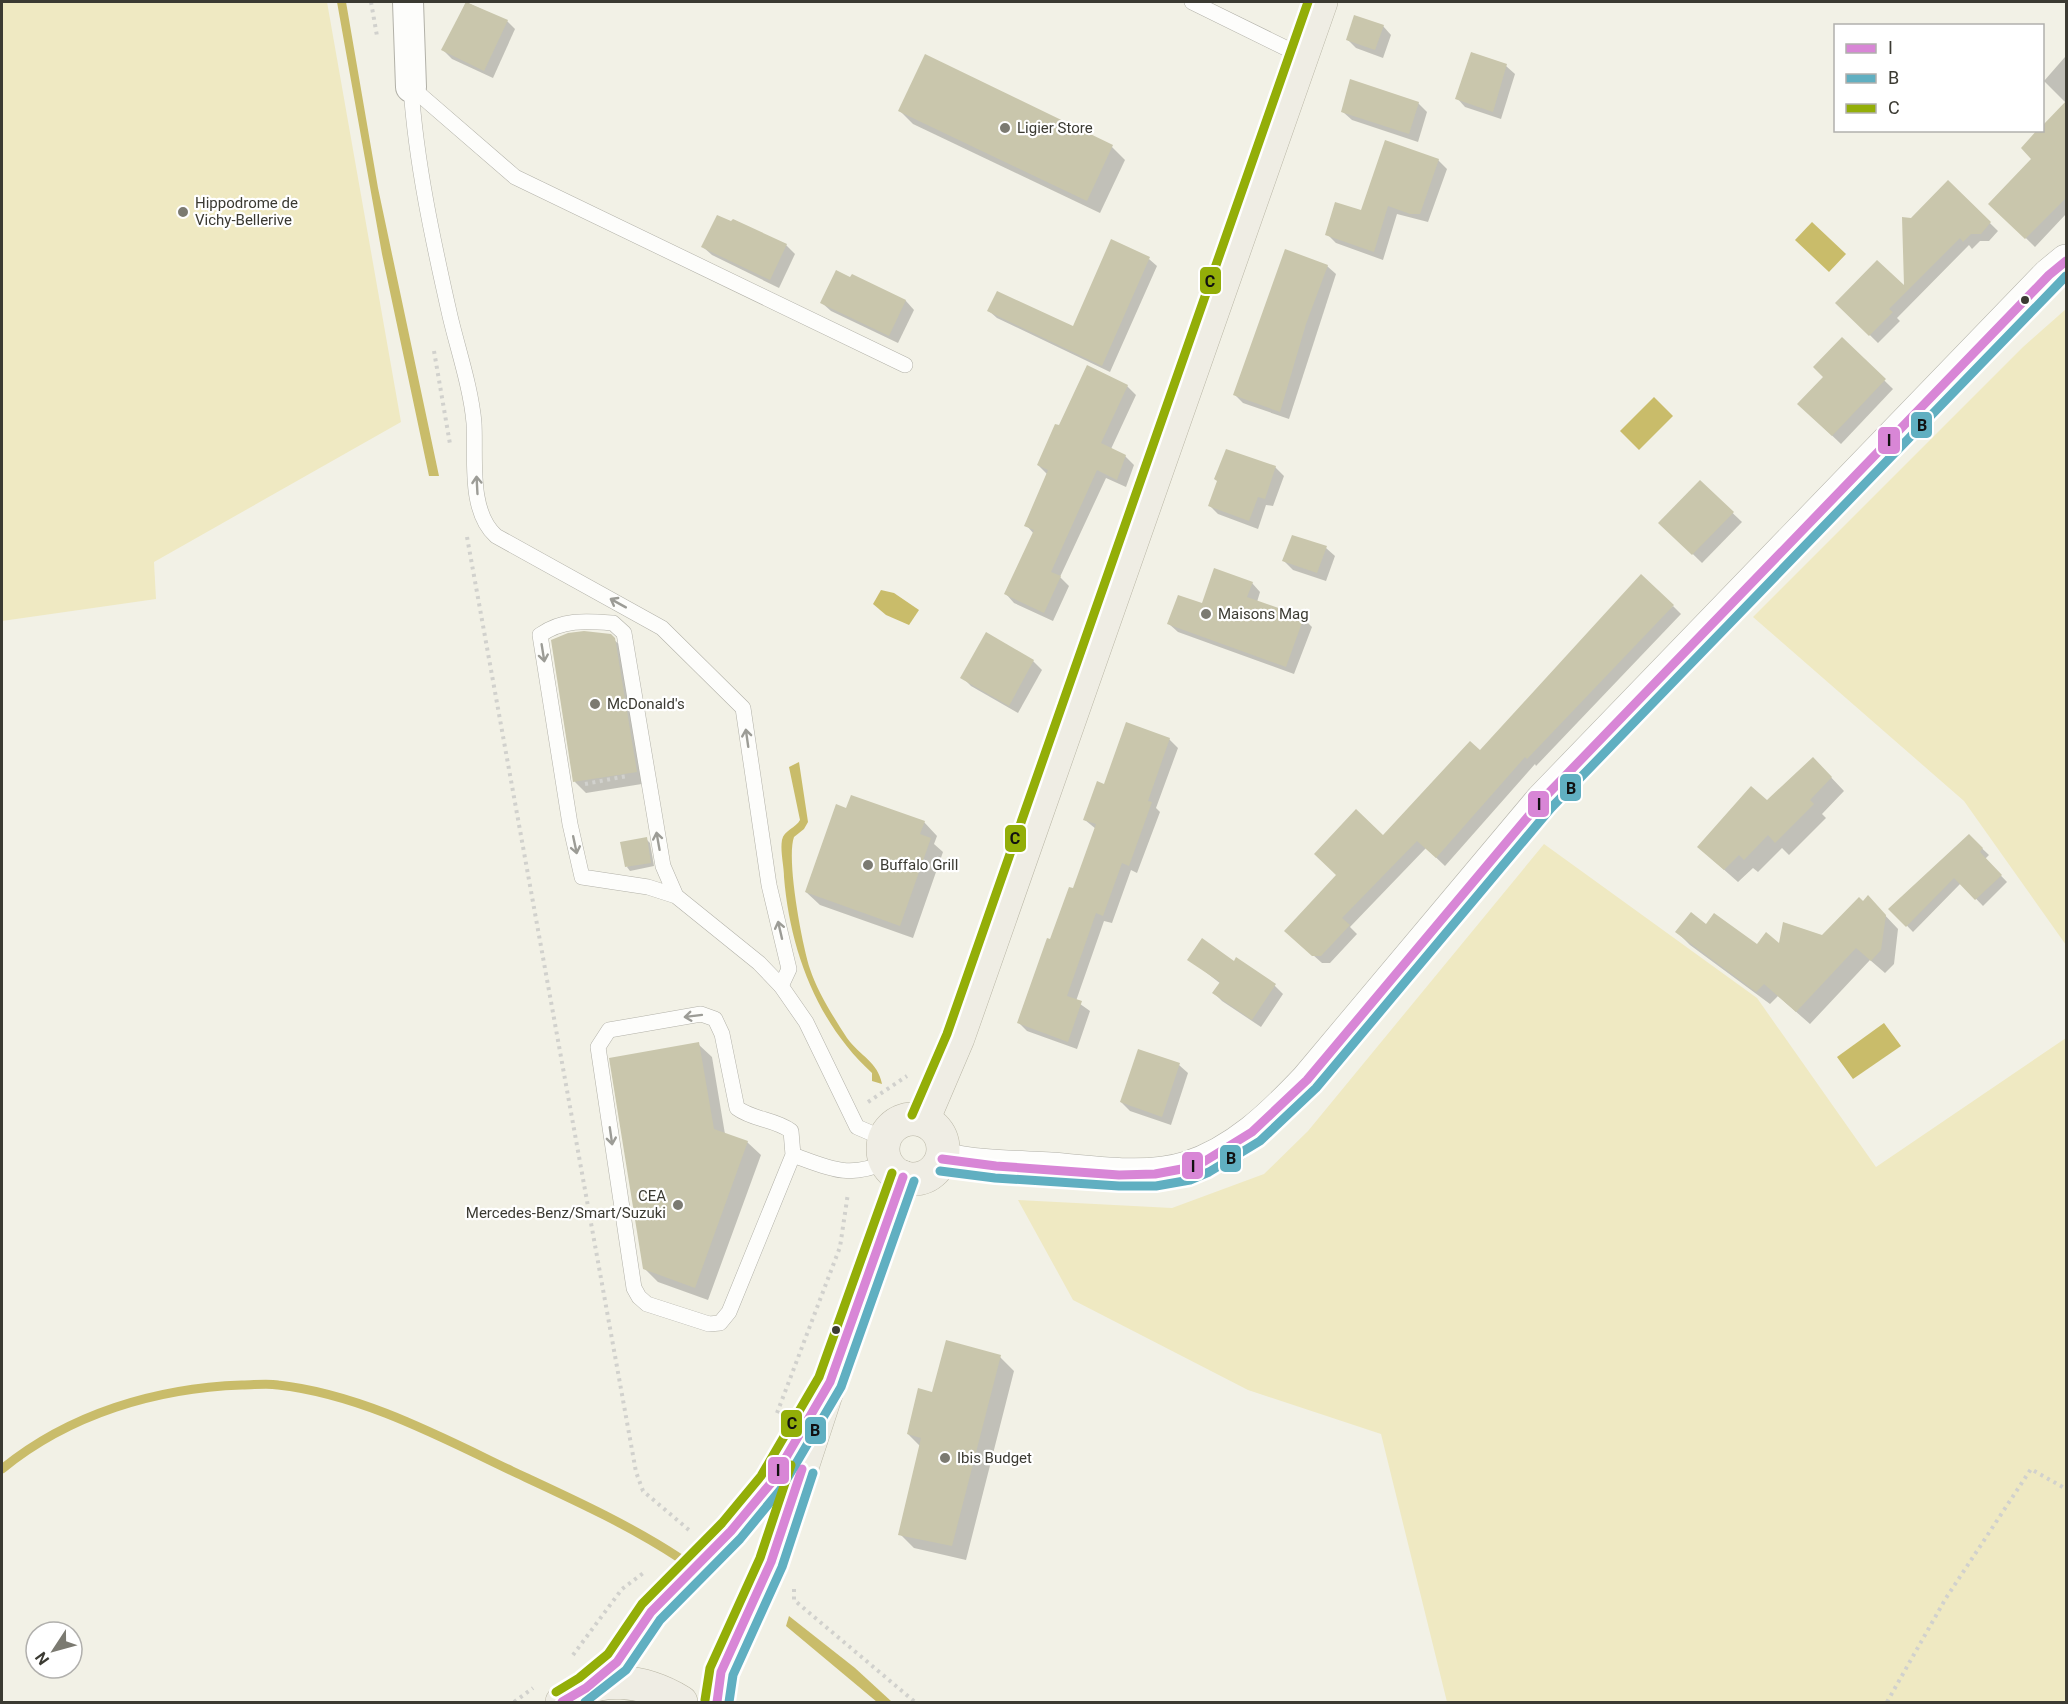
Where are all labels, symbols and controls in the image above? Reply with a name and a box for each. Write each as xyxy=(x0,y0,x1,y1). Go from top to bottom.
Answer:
legend xyxy=(1834,24,2044,132)
text: I xyxy=(1888,37,1893,58)
text: B xyxy=(1888,67,1899,88)
text: C xyxy=(1888,97,1900,118)
place label: Ligier Store xyxy=(1017,119,1093,137)
marker: Ligier Store xyxy=(998,121,1012,135)
place label: Hippodrome de Vichy-Bellerive xyxy=(195,194,298,229)
marker: Hippodrome de Vichy-Bellerive xyxy=(176,205,190,219)
line badge: C xyxy=(1199,266,1222,295)
text: C xyxy=(1205,272,1215,291)
unlabelled marker xyxy=(2019,294,2031,306)
line badge: B xyxy=(1910,411,1933,439)
text: B xyxy=(1917,416,1927,435)
line badge: I xyxy=(1877,426,1901,455)
text: I xyxy=(1887,431,1891,450)
one-way arrow xyxy=(472,476,483,496)
one-way arrow xyxy=(609,597,627,608)
place label: Maisons Mag xyxy=(1218,605,1309,623)
marker: Maisons Mag xyxy=(1199,607,1213,621)
one-way arrow xyxy=(537,642,548,662)
place label: McDonald's xyxy=(607,695,685,713)
marker: McDonald's xyxy=(588,697,602,711)
one-way arrow xyxy=(741,729,752,749)
line badge: B xyxy=(1559,773,1582,802)
text: B xyxy=(1566,779,1576,798)
line badge: I xyxy=(1527,790,1550,818)
text: I xyxy=(1537,795,1541,814)
line badge: C xyxy=(1004,824,1027,853)
text: C xyxy=(1010,829,1020,848)
one-way arrow xyxy=(652,832,663,851)
one-way arrow xyxy=(570,835,581,854)
place label: Buffalo Grill xyxy=(880,856,958,874)
marker: Buffalo Grill xyxy=(861,858,875,872)
one-way arrow xyxy=(773,921,785,940)
one-way arrow xyxy=(684,1011,703,1022)
one-way arrow xyxy=(606,1126,617,1145)
line badge: B xyxy=(1219,1144,1242,1173)
text: B xyxy=(1226,1149,1236,1168)
line badge: I xyxy=(1181,1151,1204,1180)
text: I xyxy=(1191,1157,1195,1176)
place label: CEA Mercedes-Benz/Smart/Suzuki xyxy=(466,1187,666,1222)
marker: CEA Mercedes-Benz/Smart/Suzuki xyxy=(671,1198,685,1212)
unlabelled marker xyxy=(830,1324,842,1336)
line badge: C xyxy=(780,1409,803,1438)
text: C xyxy=(787,1414,797,1433)
line badge: B xyxy=(804,1416,827,1445)
text: B xyxy=(810,1421,820,1440)
place label: Ibis Budget xyxy=(957,1449,1032,1467)
marker: Ibis Budget xyxy=(938,1451,952,1465)
line badge: I xyxy=(767,1456,790,1485)
text: I xyxy=(776,1461,780,1480)
north arrow xyxy=(24,1620,84,1680)
text: N xyxy=(31,1648,53,1669)

